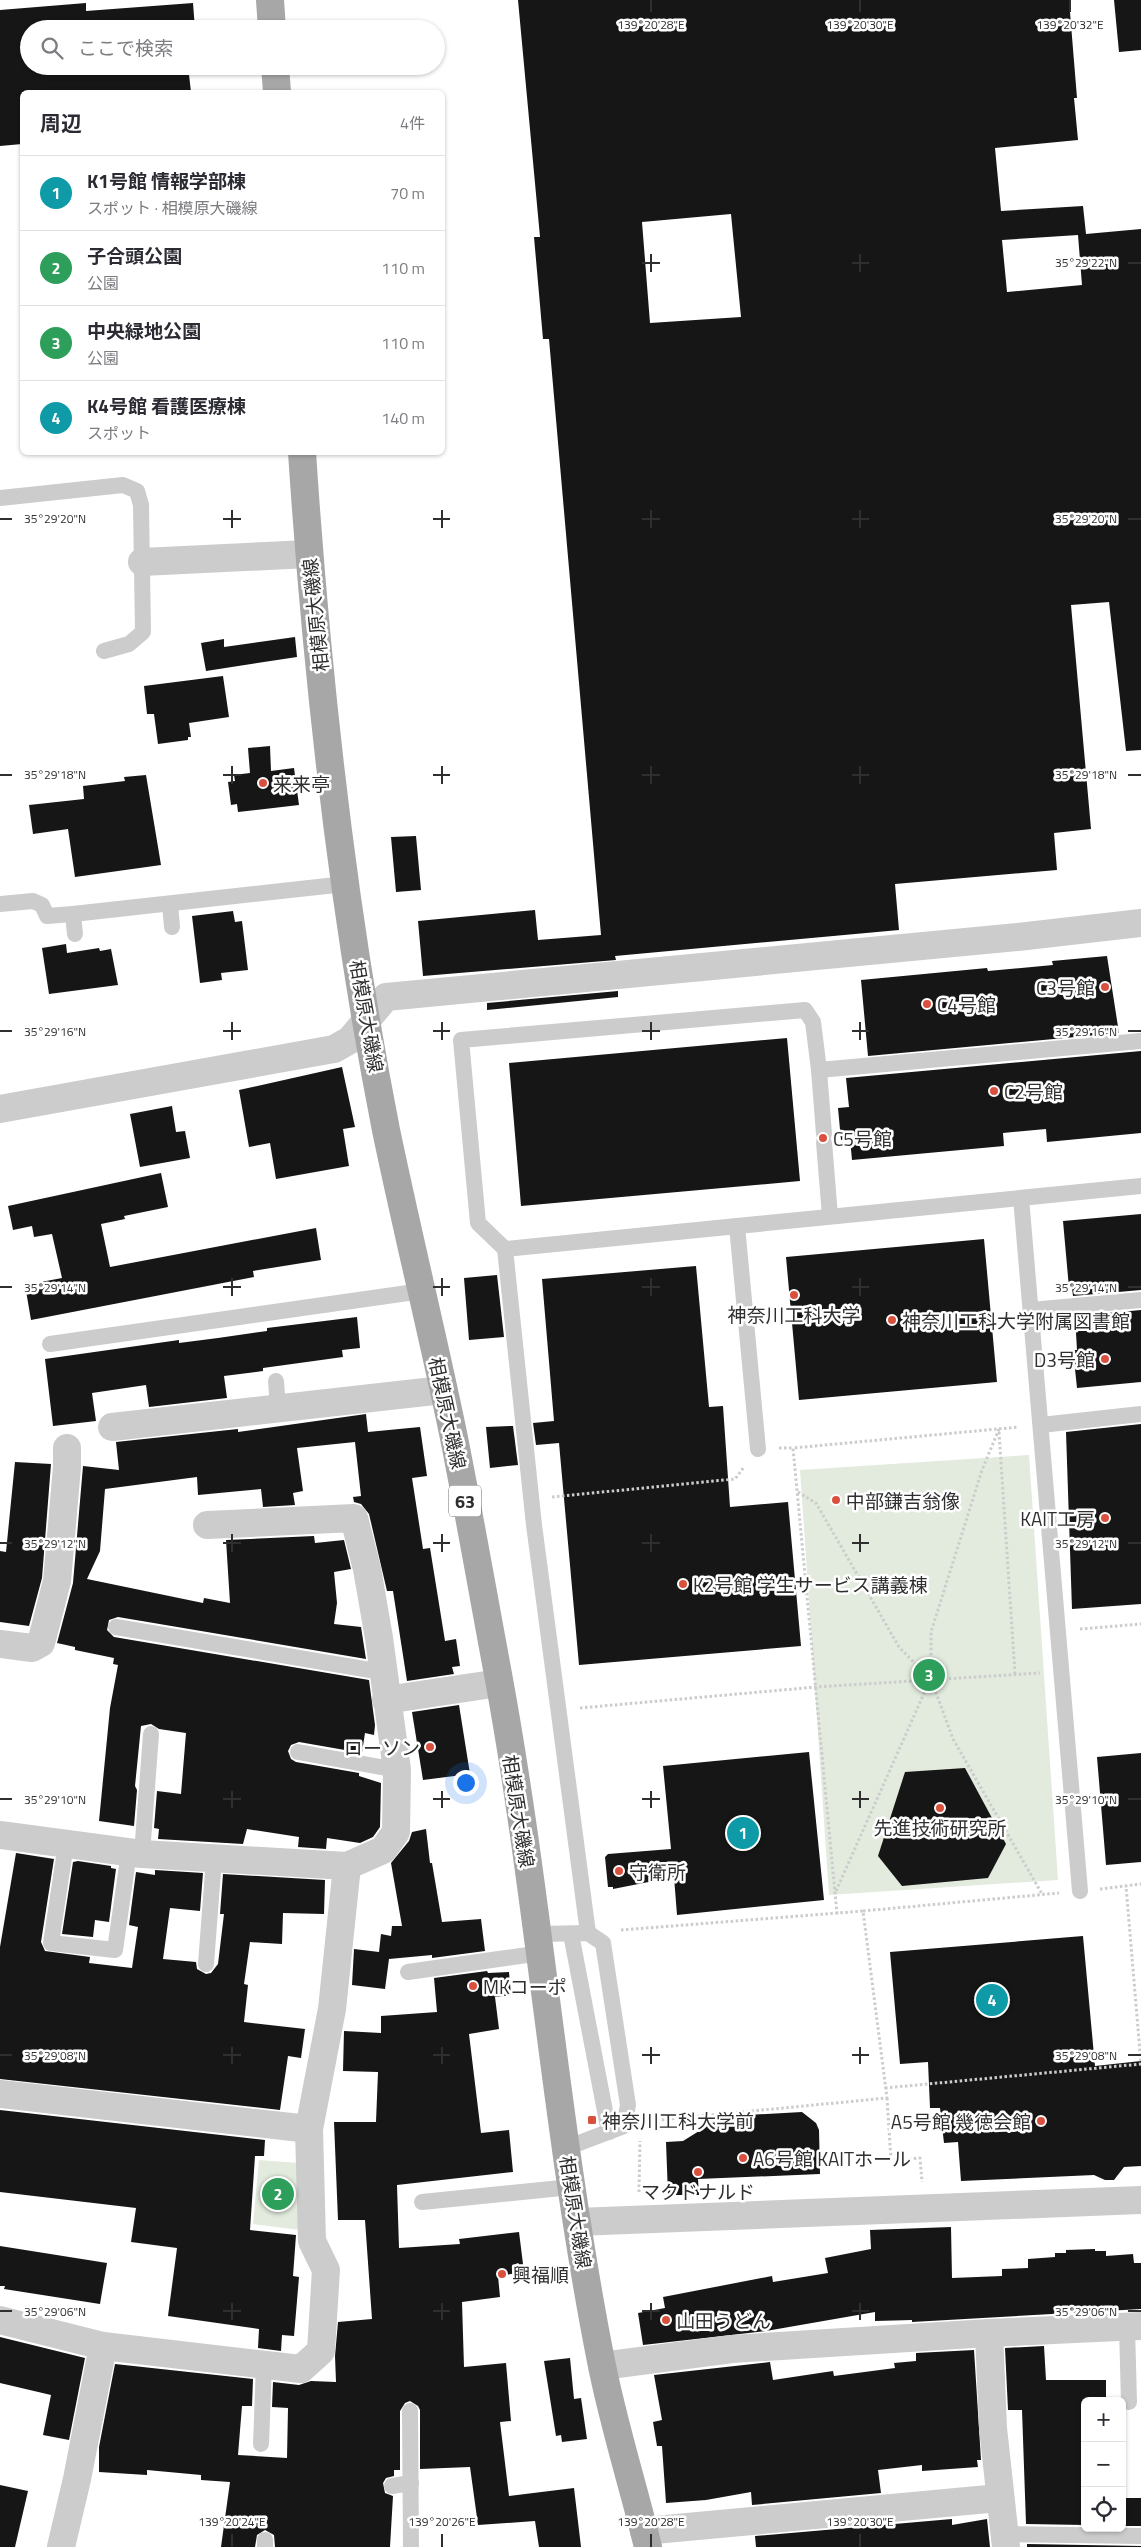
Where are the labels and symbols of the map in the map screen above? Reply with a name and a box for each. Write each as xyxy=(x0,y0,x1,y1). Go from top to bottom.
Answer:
text: 139°20'28"E xyxy=(617,15,685,34)
text: 139°20'30"E xyxy=(826,15,894,34)
text: 139°20'32"E xyxy=(1036,15,1104,34)
text: 35°29'22"N xyxy=(1055,253,1117,272)
text: 35°29'20"N xyxy=(24,509,86,528)
text: 35°29'20"N xyxy=(1055,509,1117,528)
street label: 相模原大磯線 xyxy=(295,557,335,673)
text: 35°29'18"N xyxy=(24,765,86,784)
text: 35°29'18"N xyxy=(1055,765,1117,784)
place label: 来来亭 xyxy=(273,769,330,798)
marker: 来来亭 xyxy=(257,777,269,789)
street label: 相模原大磯線 xyxy=(343,957,391,1075)
place label: C3号館 xyxy=(1036,973,1095,1002)
marker: C3号館 xyxy=(1099,981,1111,993)
place label: C4号館 xyxy=(937,990,996,1019)
marker: C4号館 xyxy=(921,998,933,1010)
text: 35°29'16"N xyxy=(24,1022,86,1041)
text: 35°29'16"N xyxy=(1055,1022,1117,1041)
place label: C2号館 xyxy=(1004,1077,1063,1106)
marker: C2号館 xyxy=(988,1085,1000,1097)
place label: C5号館 xyxy=(833,1124,892,1153)
marker: C5号館 xyxy=(817,1132,829,1144)
text: 35°29'14"N xyxy=(24,1278,86,1297)
text: 35°29'14"N xyxy=(1055,1278,1117,1297)
marker: 神奈川工科大学 xyxy=(788,1289,800,1301)
place label: 神奈川工科大学 xyxy=(727,1300,861,1329)
place label: 神奈川工科大学附属図書館 xyxy=(902,1306,1130,1335)
marker: 神奈川工科大学附属図書館 xyxy=(886,1314,898,1326)
place label: D3号館 xyxy=(1034,1345,1095,1374)
marker: D3号館 xyxy=(1099,1353,1111,1365)
street label: 相模原大磯線 xyxy=(422,1354,474,1472)
road number: 63 xyxy=(449,1485,481,1516)
place label: 中部鎌吉翁像 xyxy=(846,1486,960,1515)
marker: 中部鎌吉翁像 xyxy=(830,1494,842,1506)
place label: KAIT工房 xyxy=(1020,1504,1095,1533)
marker: KAIT工房 xyxy=(1099,1512,1111,1524)
text: 35°29'12"N xyxy=(24,1534,86,1553)
text: 35°29'12"N xyxy=(1055,1534,1117,1553)
place label: K2号館 学生サービス講義棟 xyxy=(693,1570,928,1599)
marker: K2号館 学生サービス講義棟 xyxy=(677,1578,689,1590)
pin: 3 xyxy=(913,1656,945,1694)
place label: ローソン xyxy=(344,1733,420,1762)
marker: ローソン xyxy=(424,1741,436,1753)
street label: 相模原大磯線 xyxy=(496,1752,542,1870)
your location xyxy=(453,1770,479,1796)
text: 35°29'10"N xyxy=(24,1790,86,1809)
text: 35°29'10"N xyxy=(1055,1790,1117,1809)
marker: 先進技術研究所 xyxy=(934,1802,946,1814)
place label: 先進技術研究所 xyxy=(873,1813,1007,1842)
pin: 1 xyxy=(727,1814,759,1852)
place label: 守衛所 xyxy=(629,1857,686,1886)
marker: 守衛所 xyxy=(613,1865,625,1877)
place label: MKコーポ xyxy=(483,1972,567,2001)
marker: MKコーポ xyxy=(467,1980,479,1992)
pin: 4 xyxy=(976,1981,1008,2019)
text: 35°29'08"N xyxy=(24,2046,86,2065)
text: 35°29'08"N xyxy=(1055,2046,1117,2065)
place label: 神奈川工科大学前 xyxy=(602,2106,754,2135)
place label: A5号館 幾徳会館 xyxy=(891,2107,1031,2136)
marker: 神奈川工科大学前 xyxy=(586,2114,598,2126)
marker: A5号館 幾徳会館 xyxy=(1035,2115,1047,2127)
place label: A6号館 KAITホール xyxy=(753,2144,911,2173)
marker: A6号館 KAITホール xyxy=(737,2152,749,2164)
street label: 相模原大磯線 xyxy=(553,2153,599,2271)
marker: マクドナルド xyxy=(692,2166,704,2178)
pin: 2 xyxy=(262,2175,294,2213)
place label: マクドナルド xyxy=(641,2177,755,2206)
place label: 興福順 xyxy=(512,2260,569,2289)
marker: 興福順 xyxy=(496,2268,508,2280)
text: 35°29'06"N xyxy=(24,2302,86,2321)
text: 35°29'06"N xyxy=(1055,2302,1117,2321)
place label: 山田うどん xyxy=(676,2306,771,2335)
marker: 山田うどん xyxy=(660,2314,672,2326)
text: 139°20'24"E xyxy=(198,2512,266,2531)
text: 139°20'26"E xyxy=(408,2512,476,2531)
text: 139°20'28"E xyxy=(617,2512,685,2531)
text: 139°20'30"E xyxy=(826,2512,894,2531)

